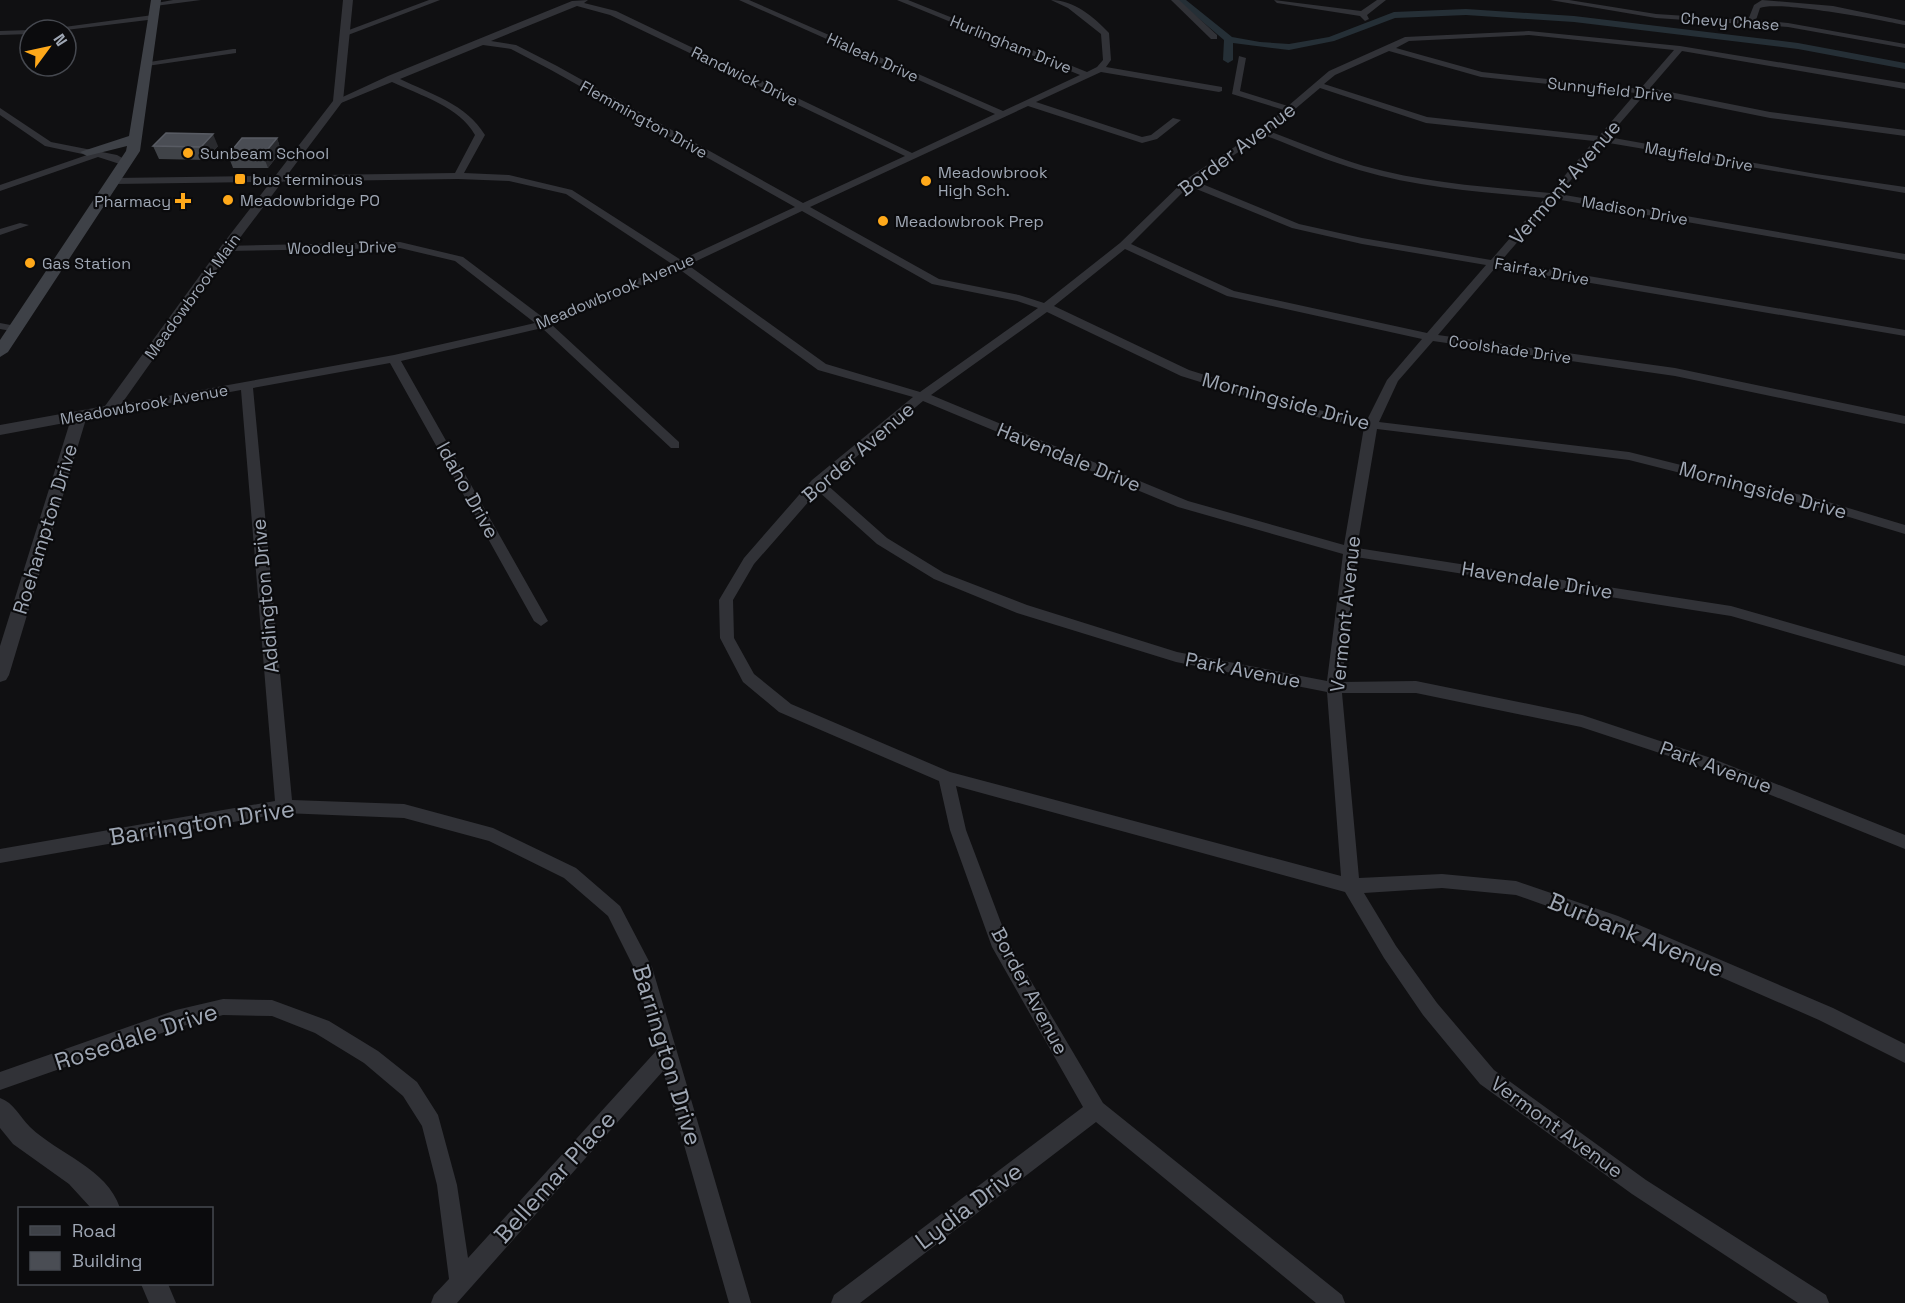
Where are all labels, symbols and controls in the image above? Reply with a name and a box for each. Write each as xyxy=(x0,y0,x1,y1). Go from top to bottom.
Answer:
street label: Chevy Chase xyxy=(1680,8,1780,35)
street label: Hurlingham Drive xyxy=(947,10,1075,78)
north arrow xyxy=(18,18,78,78)
street label: Hialeah Drive xyxy=(824,28,922,87)
text: N xyxy=(48,30,72,50)
street label: Randwick Drive xyxy=(688,41,802,111)
street label: Sunnyfield Drive xyxy=(1546,72,1674,107)
street label: Flemmington Drive xyxy=(576,76,711,163)
street label: Border Avenue xyxy=(1173,96,1301,202)
street label: Vermont Avenue xyxy=(1504,114,1626,250)
street label: Mayfield Drive xyxy=(1643,137,1755,176)
place label: Sunbeam School xyxy=(200,143,329,164)
marker: Sunbeam School xyxy=(181,146,195,160)
place label: Meadowbrook High Sch. xyxy=(938,162,1048,201)
place label: bus terminous xyxy=(252,169,363,190)
marker: bus terminous xyxy=(233,172,247,186)
marker: Meadowbrook High Sch. xyxy=(919,174,933,188)
place label: Meadowbridge PO xyxy=(240,190,380,211)
place label: Pharmacy xyxy=(94,191,171,212)
street label: Madison Drive xyxy=(1580,191,1690,230)
marker: Meadowbridge PO xyxy=(221,193,235,207)
marker: Pharmacy xyxy=(176,194,190,208)
place label: Meadowbrook Prep xyxy=(895,211,1044,232)
marker: Meadowbrook Prep xyxy=(876,214,890,228)
street label: Meadowbrook Main xyxy=(140,229,245,363)
street label: Woodley Drive xyxy=(287,236,397,259)
street label: Meadowbrook Avenue xyxy=(533,249,698,334)
place label: Gas Station xyxy=(42,253,131,274)
street label: Fairfax Drive xyxy=(1493,253,1591,290)
marker: Gas Station xyxy=(23,256,37,270)
street label: Coolshade Drive xyxy=(1447,331,1573,368)
street label: Morningside Drive xyxy=(1199,366,1373,436)
street label: Meadowbrook Avenue xyxy=(59,379,230,430)
street label: Border Avenue xyxy=(796,396,920,508)
street label: Havendale Drive xyxy=(993,416,1145,498)
street label: Idaho Drive xyxy=(431,437,505,543)
street label: Roehampton Drive xyxy=(7,441,83,617)
street label: Morningside Drive xyxy=(1676,455,1850,525)
street label: Addington Drive xyxy=(245,518,285,674)
street label: Vermont Avenue xyxy=(1324,534,1366,694)
street label: Havendale Drive xyxy=(1460,555,1614,605)
street label: Park Avenue xyxy=(1183,646,1303,694)
street label: Park Avenue xyxy=(1657,735,1775,799)
street label: Barrington Drive xyxy=(107,793,297,852)
street label: Burbank Avenue xyxy=(1544,885,1729,984)
street label: Border Avenue xyxy=(986,923,1074,1059)
street label: Barrington Drive xyxy=(625,961,710,1149)
street label: Rosedale Drive xyxy=(50,996,221,1078)
street label: Vermont Avenue xyxy=(1486,1070,1628,1184)
street label: Bellemar Place xyxy=(487,1104,622,1249)
street label: Lydia Drive xyxy=(909,1155,1029,1256)
legend xyxy=(18,1207,213,1285)
text: Road xyxy=(72,1219,116,1242)
text: Building xyxy=(72,1249,142,1272)

